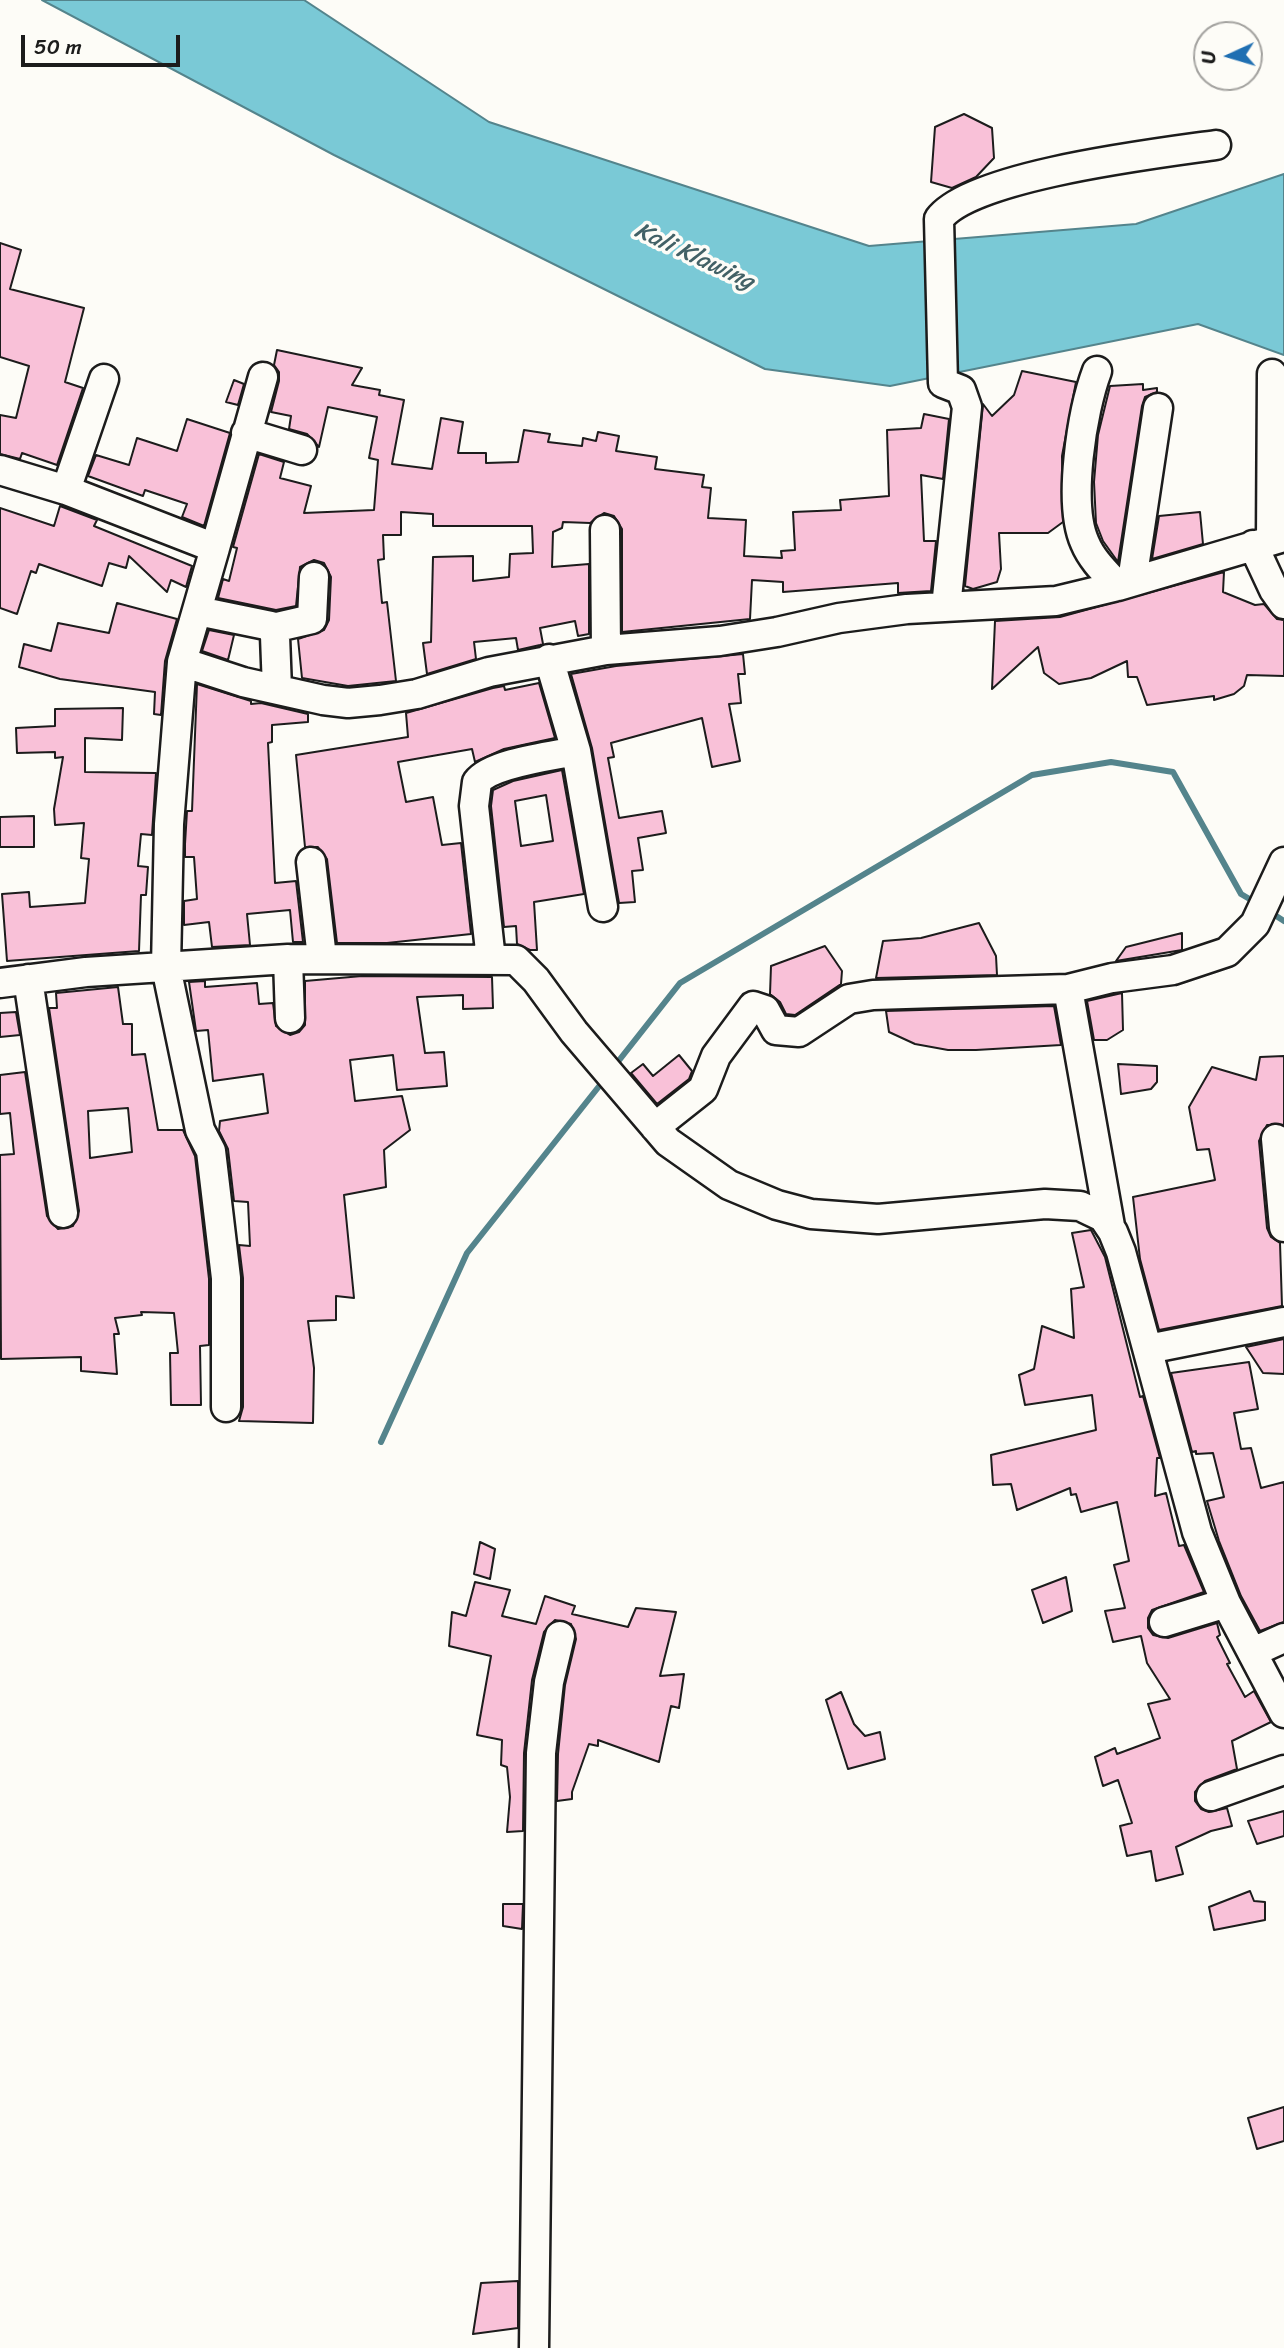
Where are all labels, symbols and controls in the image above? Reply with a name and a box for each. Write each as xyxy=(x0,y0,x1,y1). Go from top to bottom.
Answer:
scale bar xyxy=(24,21,184,65)
north arrow xyxy=(1193,21,1263,91)
text: 50 m xyxy=(34,28,82,66)
text: U xyxy=(1192,50,1225,65)
water label: Kali Klawing xyxy=(630,217,758,297)

